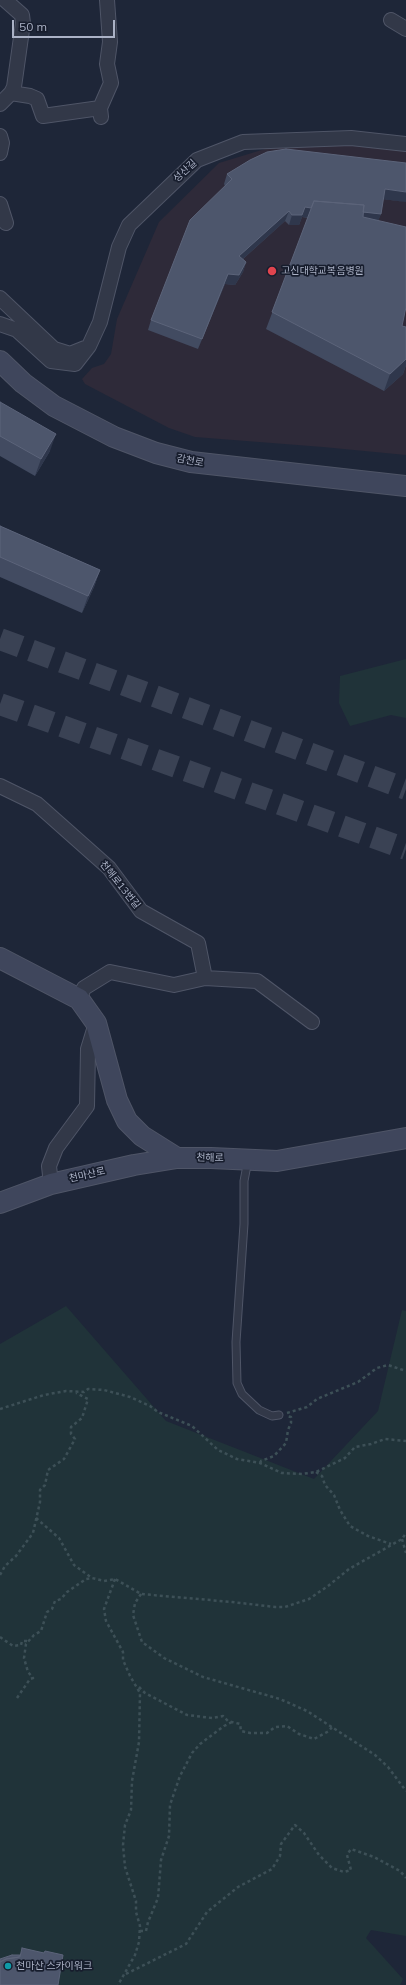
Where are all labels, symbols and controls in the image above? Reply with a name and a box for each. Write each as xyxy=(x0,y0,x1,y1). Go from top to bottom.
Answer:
scale bar xyxy=(14,12,117,38)
text: 50 m xyxy=(19,19,47,34)
street label: 성산길 xyxy=(171,157,199,185)
marker: 고신대학교복음병원 xyxy=(266,265,278,277)
place label: 고신대학교복음병원 xyxy=(281,265,364,277)
street label: 감천로 xyxy=(175,452,205,470)
street label: 천해로13번길 xyxy=(97,859,143,911)
street label: 천해로 xyxy=(196,1152,224,1164)
street label: 천마산로 xyxy=(68,1165,106,1185)
place label: 천마산 스카이워크 xyxy=(16,1960,92,1972)
marker: 천마산 스카이워크 xyxy=(3,1961,13,1971)

